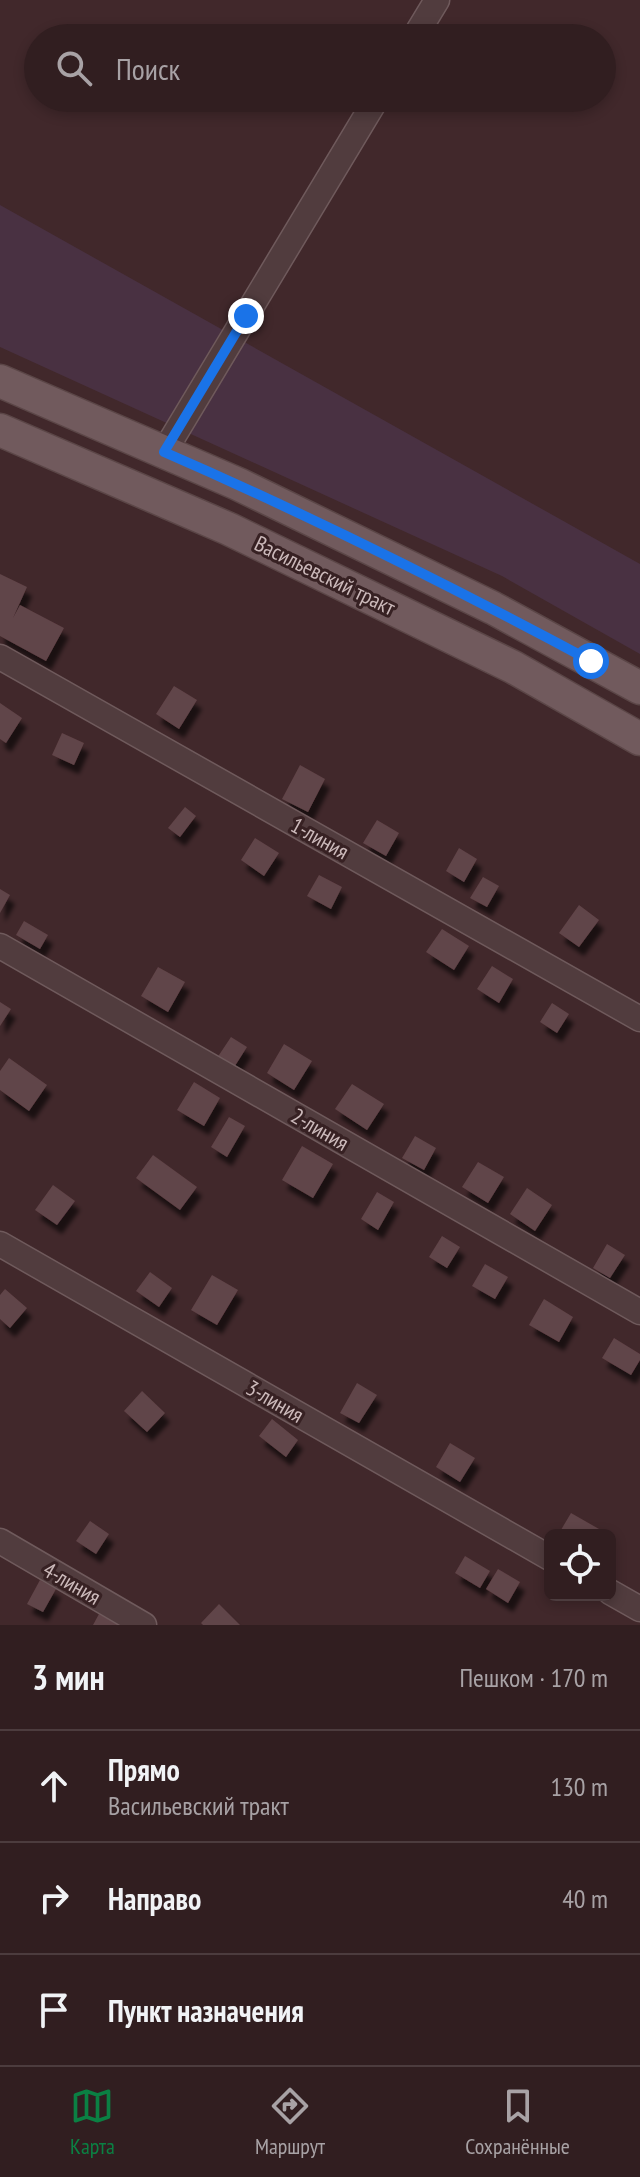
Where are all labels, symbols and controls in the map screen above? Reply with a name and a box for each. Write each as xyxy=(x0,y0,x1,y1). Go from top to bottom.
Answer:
search box xyxy=(24,24,616,112)
icon: search xyxy=(52,46,96,90)
text: Поиск xyxy=(116,49,180,88)
route end xyxy=(228,298,264,334)
street label: Васильевский тракт xyxy=(250,529,401,622)
route start xyxy=(573,643,609,679)
street label: 1-линия xyxy=(286,811,354,865)
street label: 2-линия xyxy=(286,1101,354,1157)
street label: 3-линия xyxy=(241,1373,309,1429)
map controls xyxy=(544,1529,616,1601)
button: locate xyxy=(544,1529,616,1601)
street label: 4-линия xyxy=(38,1555,106,1611)
text: 3 мин xyxy=(32,1655,105,1699)
text: Пешком · 170 m xyxy=(459,1661,608,1694)
text: Прямо xyxy=(108,1750,180,1789)
icon: ahead xyxy=(32,1764,76,1808)
text: 130 m xyxy=(550,1770,608,1803)
text: Васильевский тракт xyxy=(108,1789,289,1822)
icon: right xyxy=(32,1876,76,1920)
text: Направо xyxy=(108,1879,201,1918)
text: 40 m xyxy=(562,1882,608,1915)
icon: arrive xyxy=(32,1988,76,2032)
text: Пункт назначения xyxy=(108,1991,304,2030)
tab: Карта xyxy=(70,2084,115,2160)
tab: Маршрут xyxy=(255,2084,325,2160)
tab: Сохранённые xyxy=(465,2084,570,2160)

